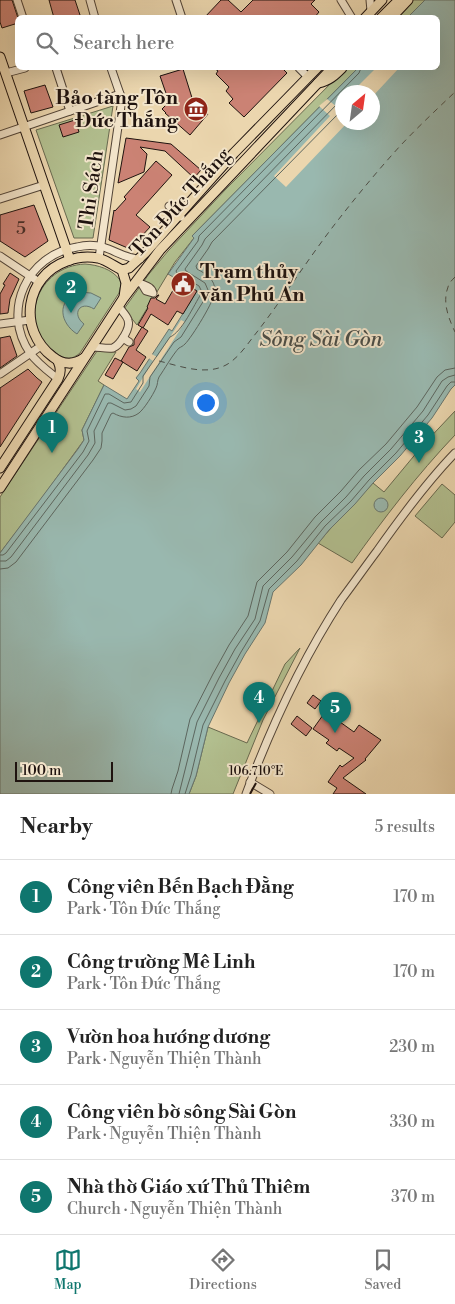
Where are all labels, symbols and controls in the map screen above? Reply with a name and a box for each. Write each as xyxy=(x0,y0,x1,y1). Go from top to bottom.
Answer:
search box xyxy=(15,15,440,70)
icon: search xyxy=(33,29,61,57)
text: Search here xyxy=(73,31,174,55)
north arrow xyxy=(335,85,380,130)
place label: Bảo tàng Tôn Đức Thắng xyxy=(55,86,179,134)
museum icon: Bảo tàng Tôn Đức Thắng xyxy=(183,96,209,122)
street label: Tôn Đức Thắng xyxy=(125,143,237,263)
street label: Thi Sách xyxy=(74,149,110,231)
house number: 5 xyxy=(16,217,26,240)
place label: Trạm thủy văn Phú An xyxy=(199,260,305,308)
public building icon: Trạm thủy văn Phú An xyxy=(170,271,196,297)
pin: 2 xyxy=(55,272,87,313)
water label: Sông Sài Gòn xyxy=(259,327,383,353)
your location xyxy=(193,390,219,416)
pin: 1 xyxy=(36,412,68,453)
pin: 3 xyxy=(403,422,435,463)
pin: 4 xyxy=(243,682,275,723)
pin: 5 xyxy=(319,692,351,733)
scale bar xyxy=(15,759,112,782)
text: 100 m xyxy=(22,762,61,780)
text: 106.710°E xyxy=(229,764,283,779)
text: Nearby xyxy=(20,814,93,840)
text: 5 results xyxy=(374,817,435,837)
text: Công viên Bến Bạch Đằng xyxy=(67,875,294,899)
text: 1 xyxy=(32,887,40,907)
text: 170 m xyxy=(393,887,435,907)
text: Park · Tôn Ðức Thắng xyxy=(67,899,221,919)
text: Công trường Mê Linh xyxy=(67,950,256,974)
text: 2 xyxy=(31,962,41,982)
text: 170 m xyxy=(393,962,435,982)
text: Park · Tôn Đức Thắng xyxy=(67,974,221,994)
text: Vườn hoa hướng dương xyxy=(67,1025,270,1049)
text: 3 xyxy=(31,1037,41,1057)
text: 230 m xyxy=(389,1037,435,1057)
text: Park · Nguyễn Thiện Thành xyxy=(67,1049,262,1069)
text: Công viên bờ sông Sài Gòn xyxy=(67,1100,296,1124)
text: 4 xyxy=(31,1112,41,1132)
text: 330 m xyxy=(389,1112,435,1132)
text: Park · Nguyễn Thiện Thành xyxy=(67,1124,262,1144)
text: Nhà thờ Giáo xứ Thủ Thiêm xyxy=(67,1175,310,1199)
text: 5 xyxy=(31,1187,41,1207)
text: 370 m xyxy=(391,1187,435,1207)
text: Church · Nguyễn Thiện Thành xyxy=(67,1199,282,1219)
tab: Map xyxy=(54,1246,82,1294)
tab: Directions xyxy=(189,1246,257,1294)
tab: Saved xyxy=(364,1246,401,1294)

